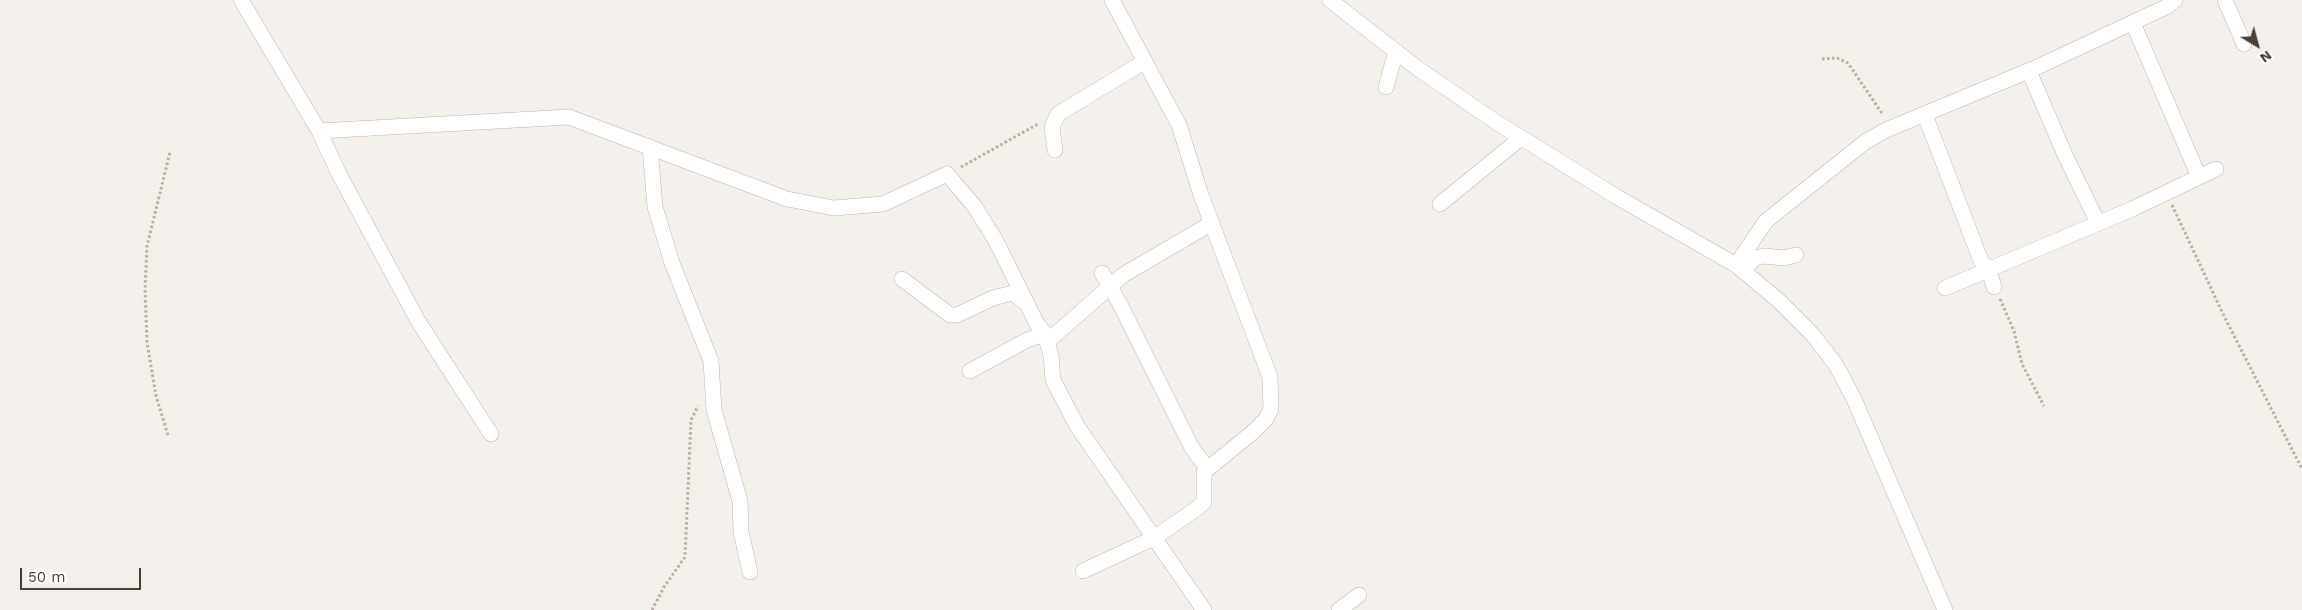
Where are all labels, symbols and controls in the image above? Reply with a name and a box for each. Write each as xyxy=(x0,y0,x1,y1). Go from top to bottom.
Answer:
north arrow xyxy=(2232,20,2282,70)
text: N xyxy=(2257,47,2275,66)
scale bar xyxy=(22,558,144,590)
text: 50 m xyxy=(28,568,65,586)

